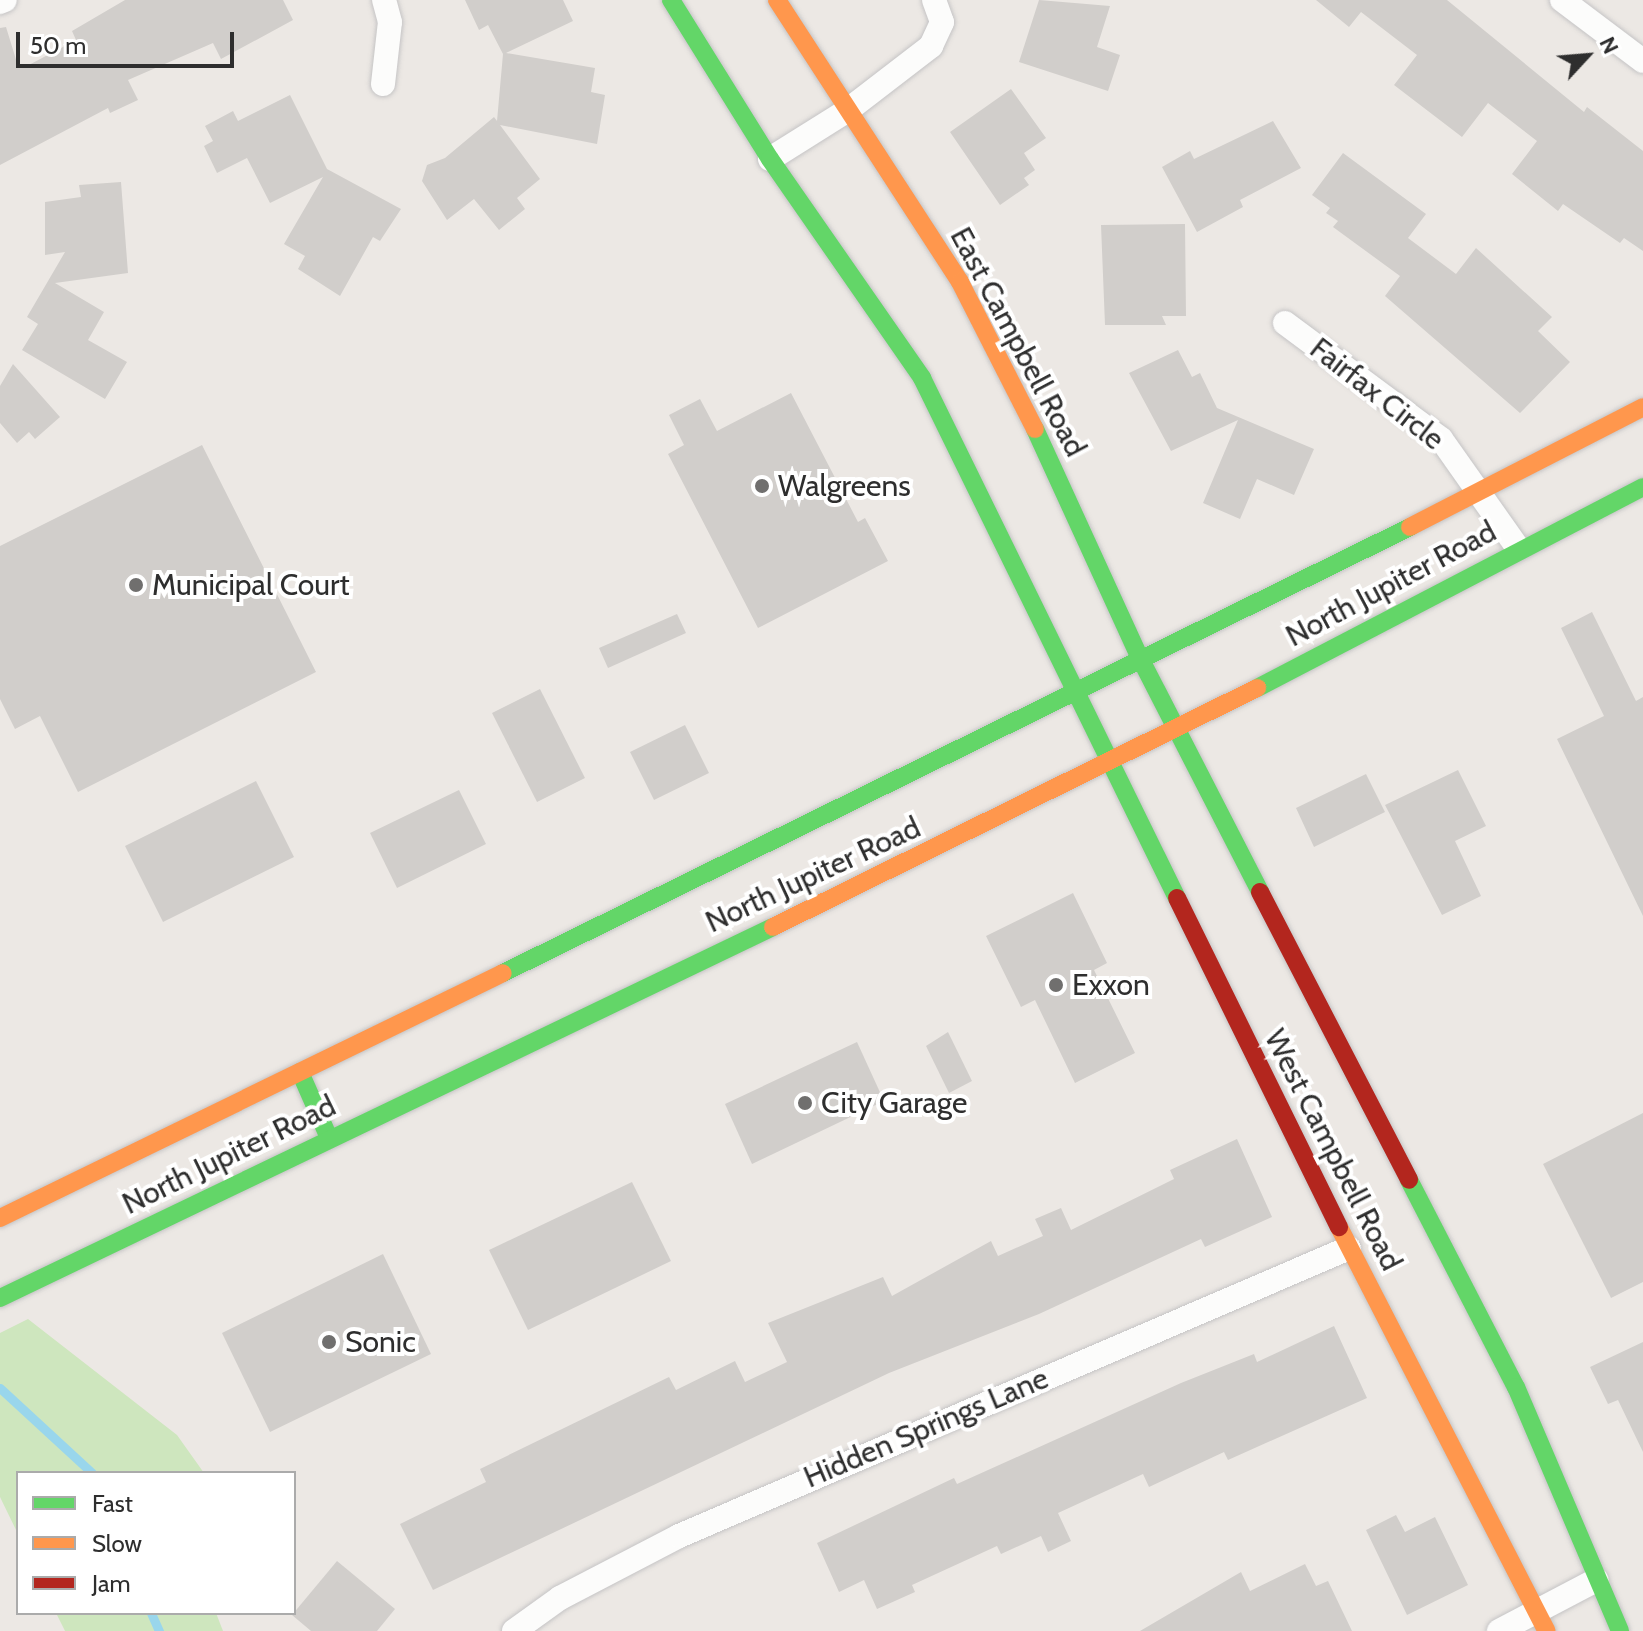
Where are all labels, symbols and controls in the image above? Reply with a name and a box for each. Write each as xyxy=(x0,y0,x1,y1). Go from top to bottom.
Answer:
scale bar xyxy=(20,16,238,66)
north arrow xyxy=(1547,16,1627,96)
text: 50 m xyxy=(30,31,86,60)
text: N xyxy=(1593,32,1625,58)
street label: East Campbell Road xyxy=(942,221,1094,463)
street label: Fairfax Circle xyxy=(1303,331,1451,457)
place label: Walgreens xyxy=(778,468,911,504)
marker: Walgreens xyxy=(753,477,771,495)
street label: North Jupiter Road xyxy=(1280,514,1502,654)
place label: Municipal Court xyxy=(152,567,350,603)
marker: Municipal Court xyxy=(127,576,145,594)
street label: North Jupiter Road xyxy=(700,810,926,940)
place label: Exxon xyxy=(1072,967,1150,1003)
marker: Exxon xyxy=(1047,976,1065,994)
street label: West Campbell Road xyxy=(1257,1023,1409,1277)
place label: City Garage xyxy=(821,1085,967,1121)
street label: North Jupiter Road xyxy=(117,1088,341,1222)
marker: City Garage xyxy=(796,1094,814,1112)
place label: Sonic xyxy=(345,1324,416,1360)
marker: Sonic xyxy=(320,1333,338,1351)
street label: Hidden Springs Lane xyxy=(798,1360,1054,1496)
legend xyxy=(16,1471,296,1615)
text: Fast xyxy=(92,1489,133,1518)
text: Slow xyxy=(92,1529,142,1558)
text: Jam xyxy=(92,1569,130,1598)

